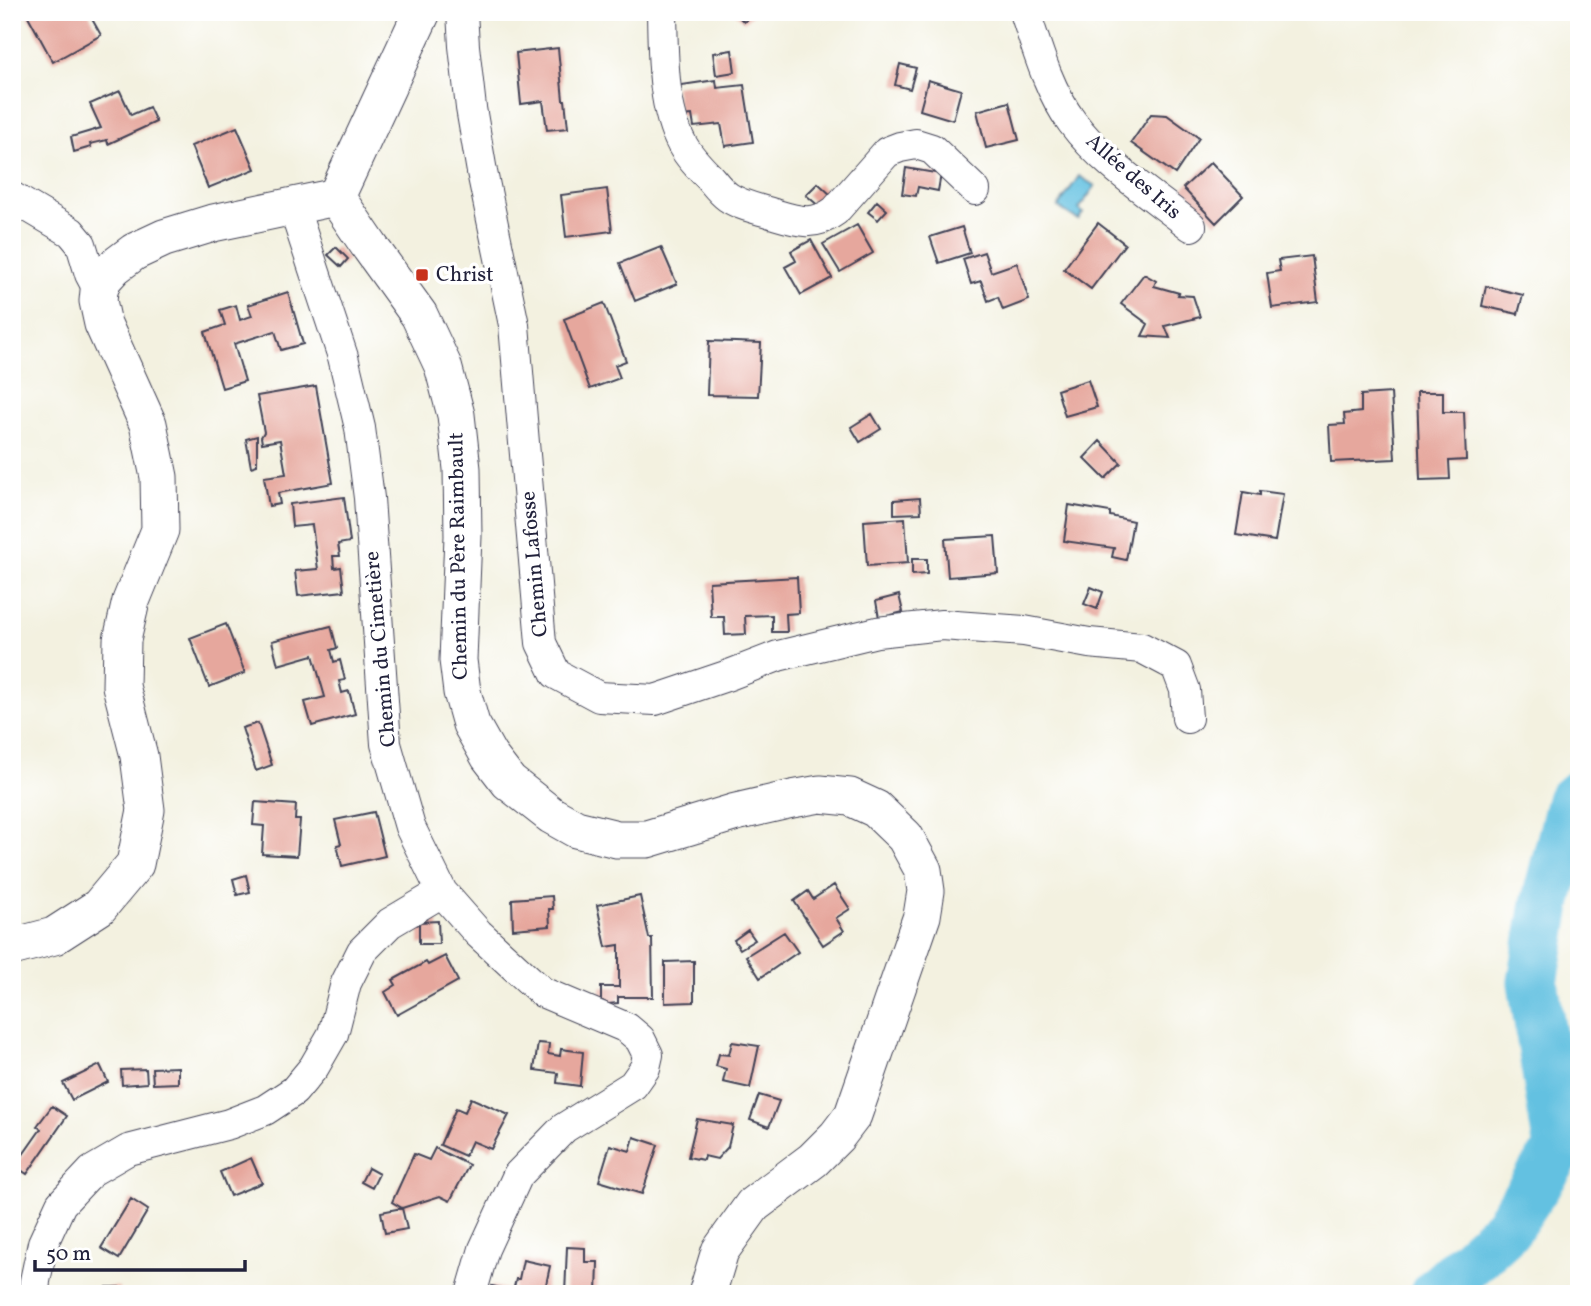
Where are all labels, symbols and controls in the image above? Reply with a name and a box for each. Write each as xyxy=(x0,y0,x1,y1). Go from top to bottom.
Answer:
street label: Allée des Iris xyxy=(1079,127,1187,227)
place label: Christ xyxy=(436,261,494,290)
marker: Christ xyxy=(414,267,430,283)
street label: Chemin du Père Raimbault xyxy=(442,432,476,680)
street label: Chemin Lafosse xyxy=(514,490,556,638)
street label: Chemin du Cimetière xyxy=(358,550,404,748)
scale bar xyxy=(35,1229,245,1273)
text: 50 m xyxy=(46,1240,91,1269)

